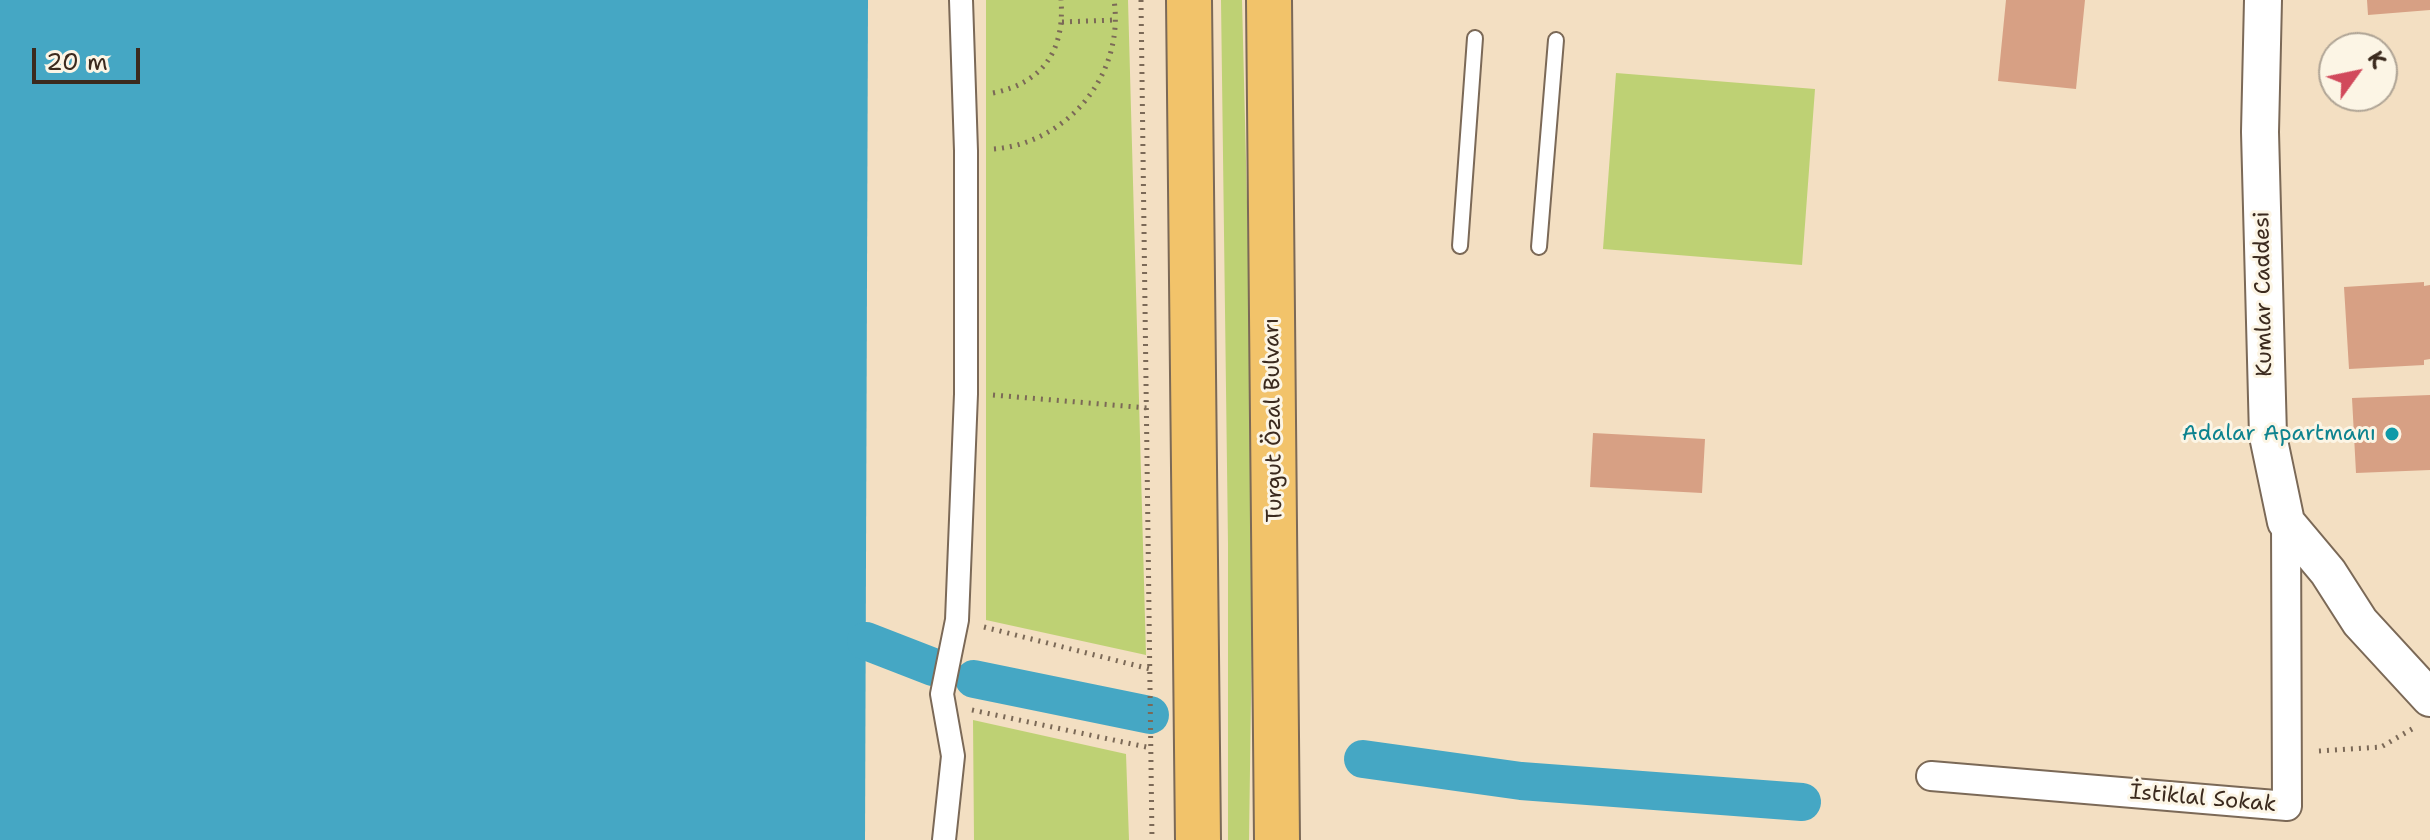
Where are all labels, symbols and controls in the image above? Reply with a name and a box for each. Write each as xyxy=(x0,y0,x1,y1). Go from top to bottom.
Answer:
scale bar xyxy=(36,32,144,82)
north arrow xyxy=(2318,32,2398,112)
text: 20 m xyxy=(46,46,108,78)
text: K xyxy=(2361,46,2393,74)
street label: Kumlar Caddesi xyxy=(2249,211,2279,377)
street label: Turgut Özal Bulvarı xyxy=(1259,318,1289,522)
place label: Adalar Apartmanı xyxy=(2182,421,2376,447)
marker: Adalar Apartmanı xyxy=(2383,425,2401,443)
street label: İstiklal Sokak xyxy=(2129,779,2277,819)

